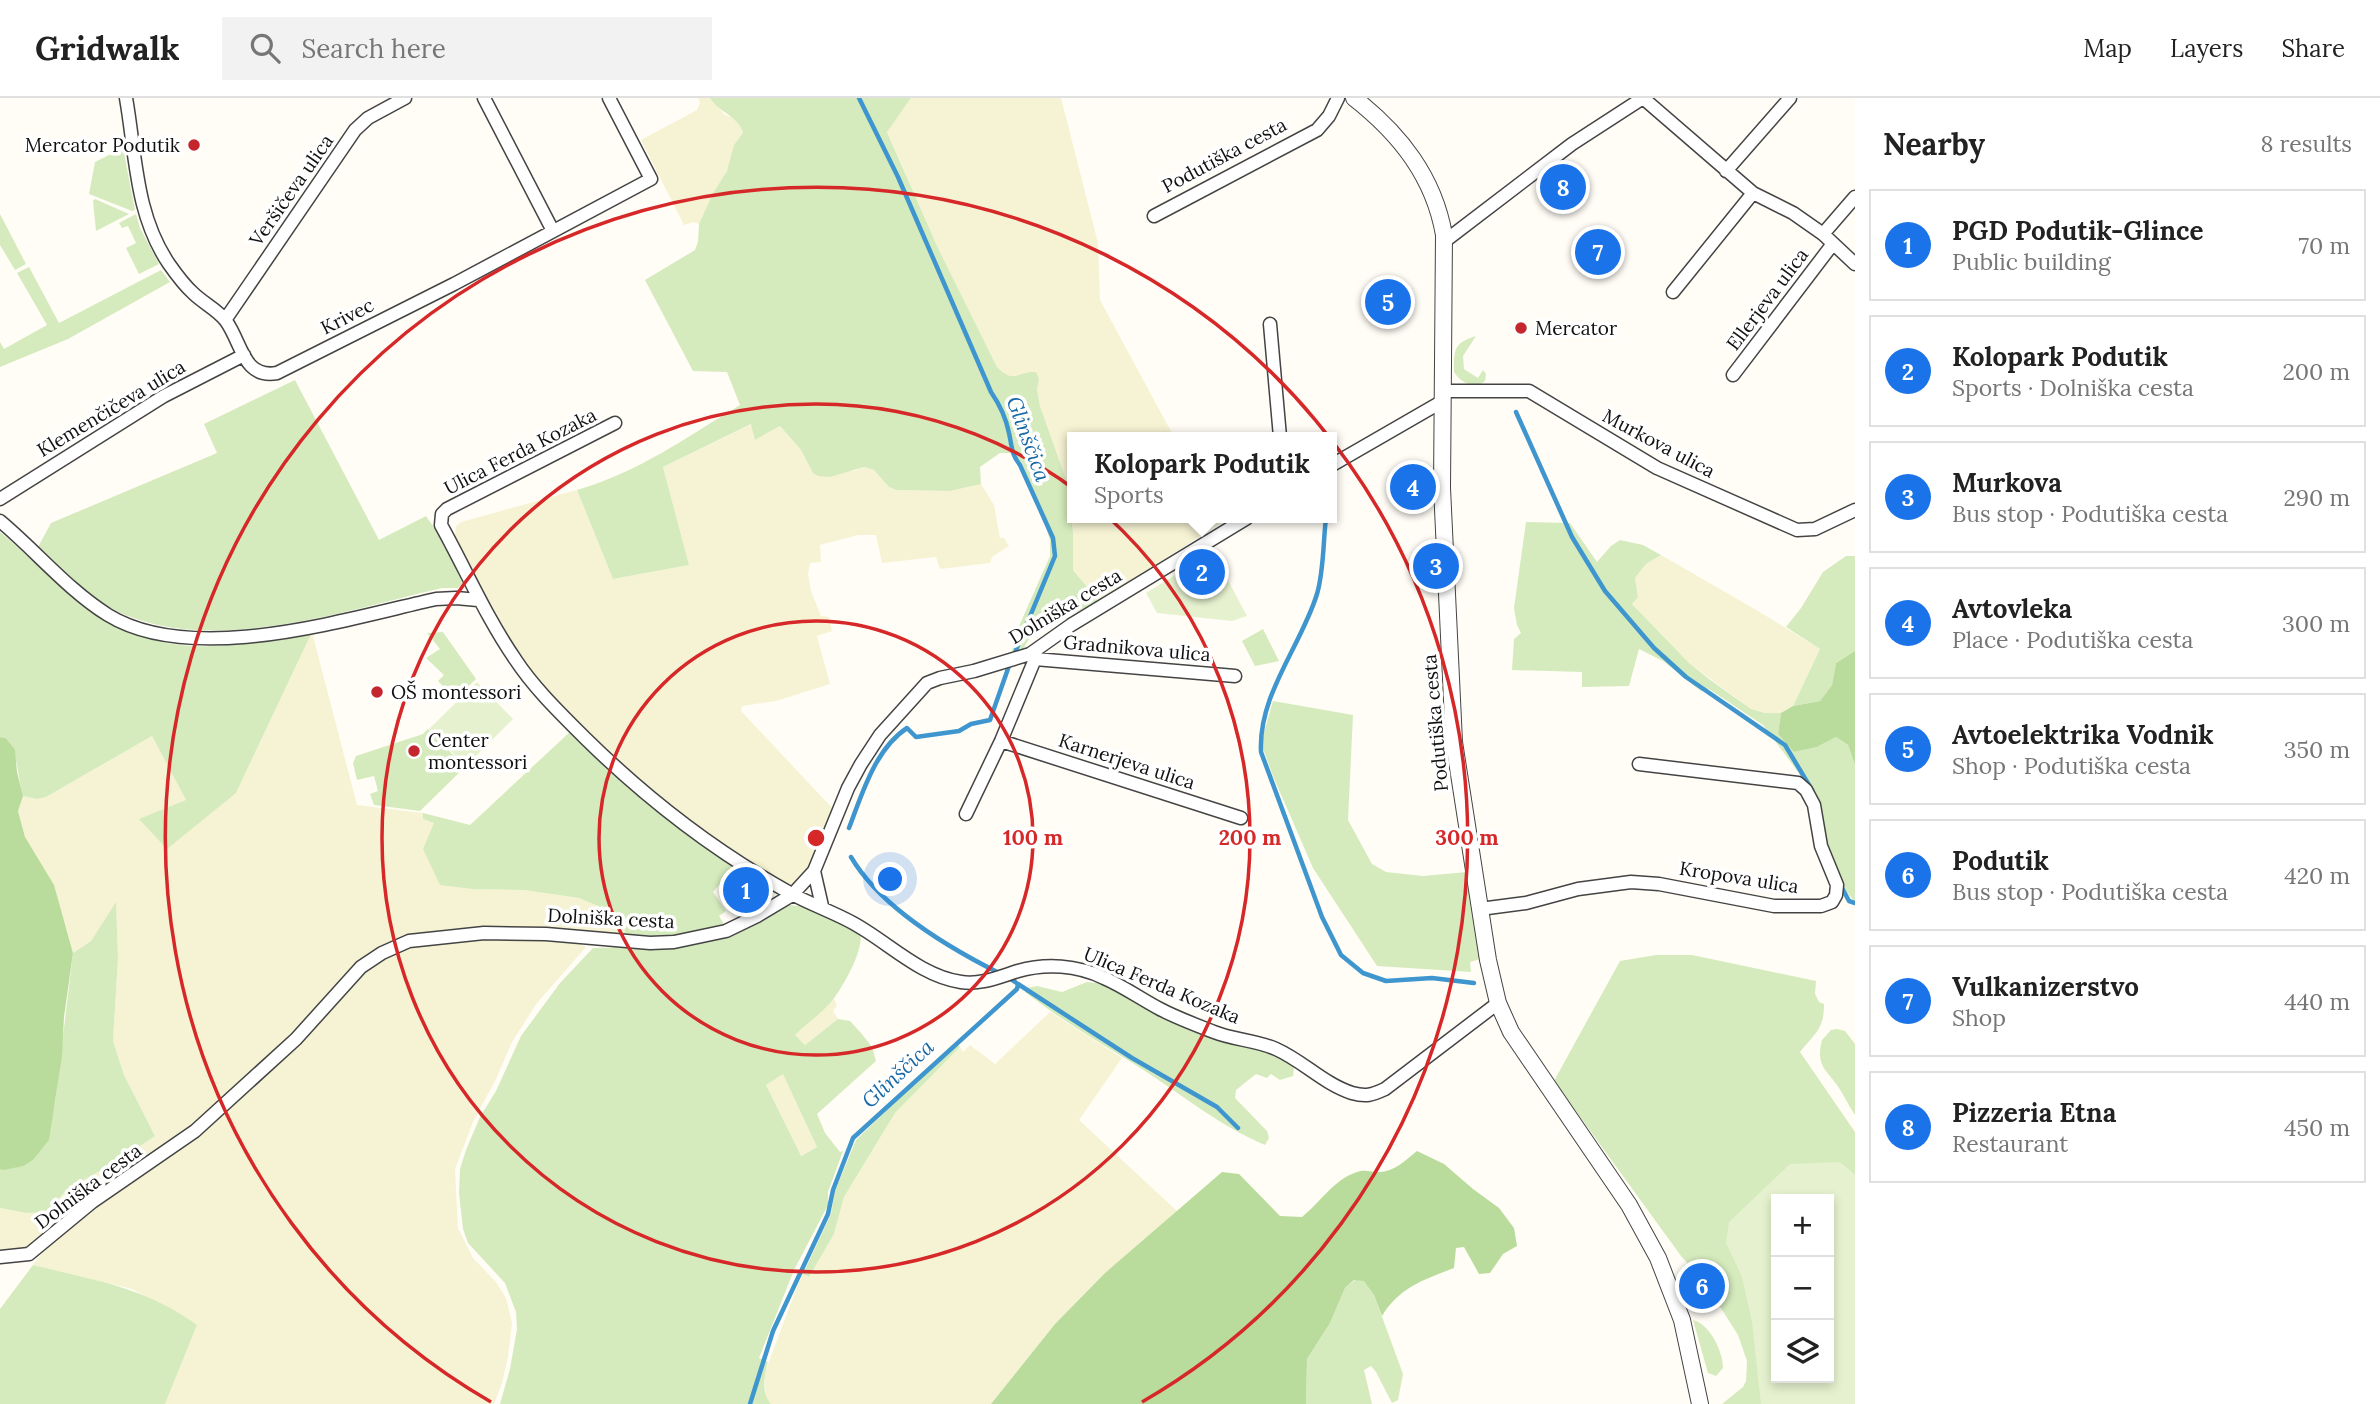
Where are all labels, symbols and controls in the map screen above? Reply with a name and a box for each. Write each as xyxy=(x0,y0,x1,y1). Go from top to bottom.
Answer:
search box xyxy=(222,17,712,80)
text: Gridwalk xyxy=(35,27,180,69)
icon: search xyxy=(246,29,284,67)
text: Search here xyxy=(302,32,446,65)
text: Map xyxy=(2083,33,2132,64)
text: Layers xyxy=(2170,33,2243,64)
text: Share xyxy=(2281,33,2345,64)
street label: Podutiška cesta xyxy=(1157,112,1291,198)
text: Nearby xyxy=(1883,125,1985,163)
text: 8 results xyxy=(2261,129,2352,158)
street label: Veršičeva ulica xyxy=(243,130,338,251)
place label: Mercator Podutik xyxy=(25,133,181,157)
marker: Mercator Podutik xyxy=(186,137,202,153)
pin: 8 xyxy=(1540,161,1586,213)
text: PGD Podutik-Glince xyxy=(1952,214,2203,247)
pin: 7 xyxy=(1575,226,1621,278)
text: 1 xyxy=(1903,231,1913,260)
text: 70 m xyxy=(2299,231,2350,260)
street label: Ellerjeva ulica xyxy=(1721,243,1813,355)
text: Public building xyxy=(1952,247,2111,276)
pin: 5 xyxy=(1365,276,1411,328)
street label: Krivec xyxy=(316,293,378,339)
place label: Mercator xyxy=(1535,316,1618,340)
marker: Mercator xyxy=(1513,320,1529,336)
text: Kolopark Podutik xyxy=(1952,340,2168,373)
street label: Klemenčičeva ulica xyxy=(32,354,190,462)
text: 2 xyxy=(1902,357,1914,386)
text: 200 m xyxy=(2282,357,2350,386)
text: Sports · Dolniška cesta xyxy=(1952,373,2194,402)
water label: Glinščica xyxy=(1001,393,1056,486)
street label: Ulica Ferda Kozaka xyxy=(440,402,600,500)
street label: Murkova ulica xyxy=(1599,403,1720,483)
popup xyxy=(1067,432,1337,523)
text: Kolopark Podutik xyxy=(1094,447,1310,480)
pin: 4 xyxy=(1390,461,1436,513)
text: Murkova xyxy=(1952,466,2062,499)
text: Sports xyxy=(1094,480,1164,509)
text: 3 xyxy=(1902,483,1914,512)
text: 290 m xyxy=(2283,483,2350,512)
text: Bus stop · Podutiška cesta xyxy=(1952,499,2228,528)
pin: 3 xyxy=(1413,540,1459,592)
pin: 2 xyxy=(1179,546,1225,598)
street label: Dolniška cesta xyxy=(1004,563,1126,649)
text: Avtovleka xyxy=(1952,592,2072,625)
text: 4 xyxy=(1902,609,1914,638)
text: 300 m xyxy=(2282,609,2350,638)
text: Place · Podutiška cesta xyxy=(1952,625,2193,654)
street label: Gradnikova ulica xyxy=(1062,630,1212,666)
street label: Podutiška cesta xyxy=(1417,653,1453,793)
place label: OŠ montessori xyxy=(391,680,521,704)
marker: OŠ montessori xyxy=(369,684,385,700)
text: Avtoelektrika Vodnik xyxy=(1952,718,2214,751)
place label: Center montessori xyxy=(428,728,527,774)
street label: Karnerjeva ulica xyxy=(1056,728,1198,794)
text: 5 xyxy=(1902,735,1914,764)
text: 350 m xyxy=(2284,735,2350,764)
marker: Center montessori xyxy=(406,743,422,759)
text: Shop · Podutiška cesta xyxy=(1952,751,2191,780)
text: 100 m xyxy=(1003,824,1063,851)
text: 200 m xyxy=(1219,824,1281,851)
text: 300 m xyxy=(1435,824,1499,851)
centre of rings xyxy=(804,826,828,850)
text: Podutik xyxy=(1952,844,2049,877)
street label: Kropova ulica xyxy=(1678,856,1801,898)
text: 6 xyxy=(1901,861,1915,890)
text: 420 m xyxy=(2284,861,2350,890)
your location xyxy=(873,862,907,896)
pin: 1 xyxy=(723,864,769,916)
text: Bus stop · Podutiška cesta xyxy=(1952,877,2228,906)
street label: Dolniška cesta xyxy=(547,903,675,933)
street label: Ulica Ferda Kozaka xyxy=(1080,941,1244,1029)
text: Vulkanizerstvo xyxy=(1952,970,2139,1003)
text: 7 xyxy=(1903,987,1913,1016)
text: 440 m xyxy=(2284,987,2350,1016)
text: Shop xyxy=(1952,1003,2006,1032)
water label: Glinščica xyxy=(856,1033,940,1114)
text: Pizzeria Etna xyxy=(1952,1096,2116,1129)
text: 8 xyxy=(1901,1113,1915,1142)
text: 450 m xyxy=(2284,1113,2350,1142)
text: Restaurant xyxy=(1952,1129,2068,1158)
street label: Dolniška cesta xyxy=(30,1138,146,1234)
map controls xyxy=(1771,1194,1834,1383)
button: + xyxy=(1771,1194,1834,1257)
button: − xyxy=(1771,1257,1834,1320)
pin: 6 xyxy=(1679,1260,1725,1312)
button: layers xyxy=(1771,1320,1834,1383)

